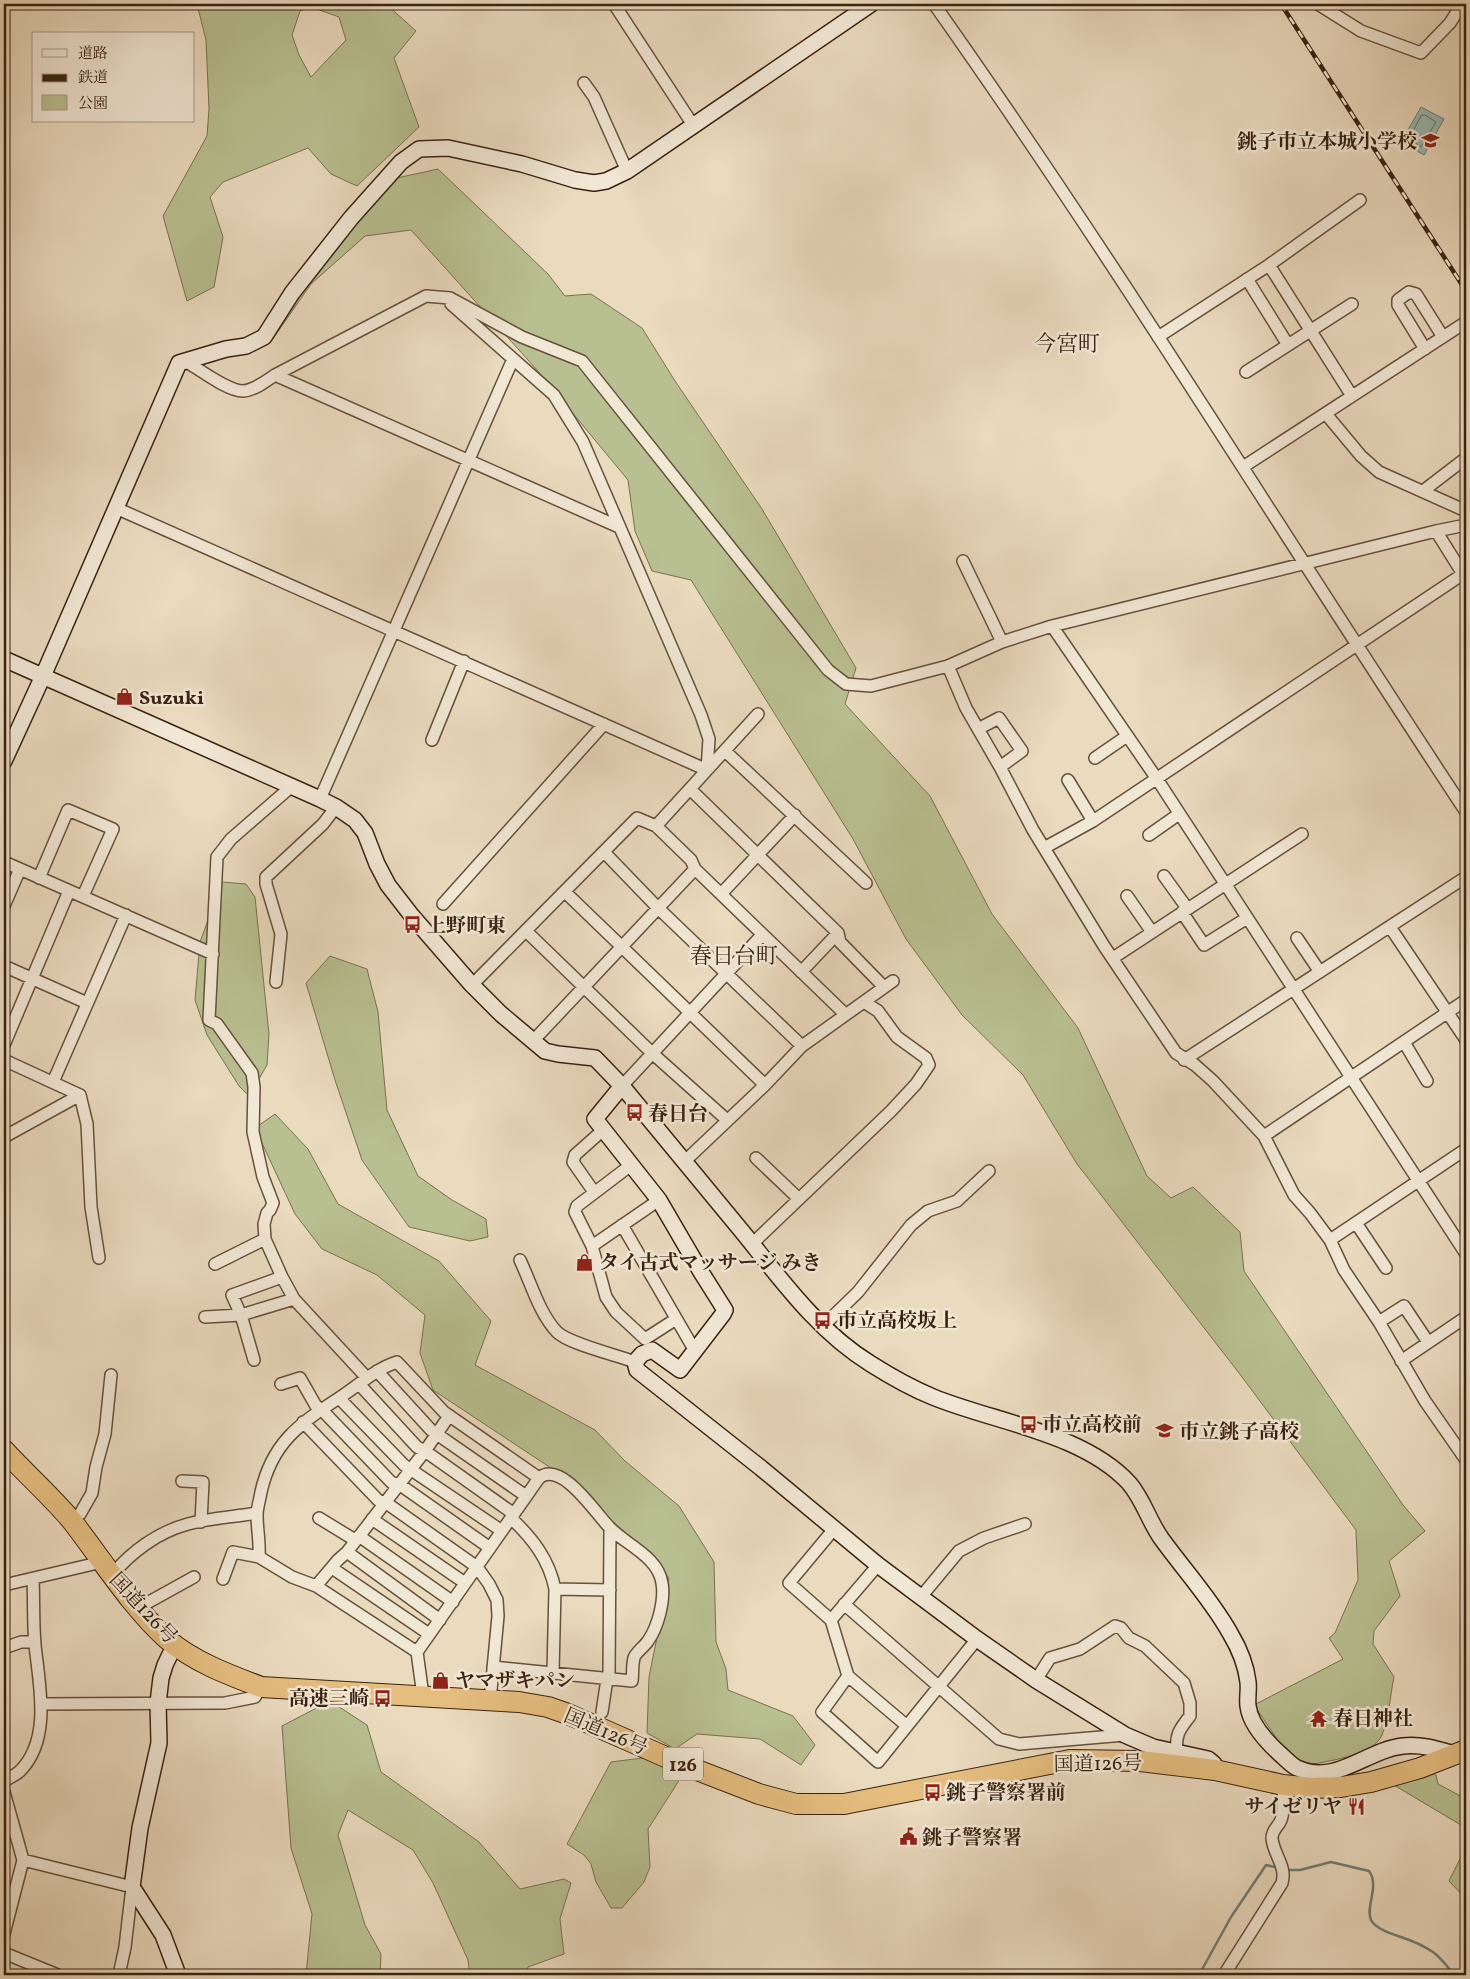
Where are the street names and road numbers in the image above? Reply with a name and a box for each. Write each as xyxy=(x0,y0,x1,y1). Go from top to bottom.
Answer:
street label: 国道126号 xyxy=(102,1567,183,1651)
street label: 国道126号 xyxy=(559,1703,651,1763)
road number: 126 xyxy=(663,1748,703,1780)
street label: 国道126号 xyxy=(1053,1750,1143,1780)

